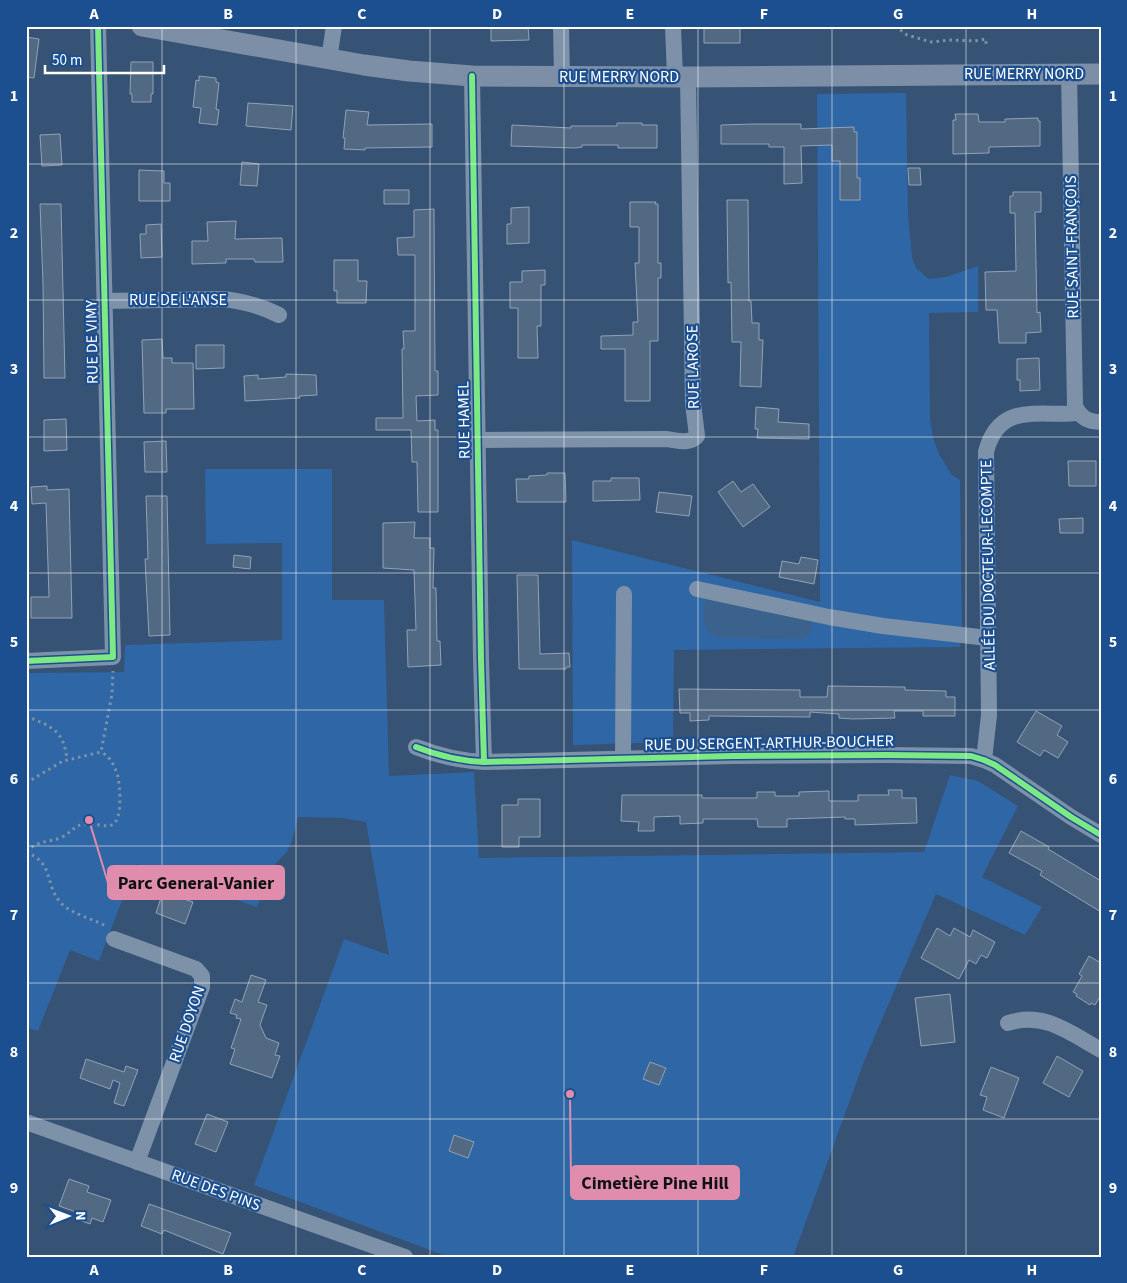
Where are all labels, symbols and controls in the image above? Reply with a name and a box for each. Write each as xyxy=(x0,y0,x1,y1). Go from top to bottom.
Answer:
text: A xyxy=(88,3,99,25)
text: B xyxy=(223,3,233,25)
text: C xyxy=(357,3,367,25)
text: D xyxy=(492,3,502,25)
text: E xyxy=(626,3,634,25)
text: F xyxy=(760,3,768,25)
text: G xyxy=(893,3,903,25)
text: H xyxy=(1027,3,1037,25)
scale bar xyxy=(45,42,164,74)
text: 50 m xyxy=(52,50,82,71)
street label: RUE MERRY NORD xyxy=(964,63,1084,85)
street label: RUE MERRY NORD xyxy=(559,66,679,88)
text: 1 xyxy=(10,85,18,107)
text: 1 xyxy=(1109,85,1117,107)
street label: RUE SAINT-FRANÇOIS xyxy=(1060,175,1084,319)
text: 2 xyxy=(10,222,18,244)
text: 2 xyxy=(1109,222,1117,244)
street label: RUE DE L'ANSE xyxy=(129,289,227,311)
street label: RUE DE VIMY xyxy=(80,299,104,384)
street label: RUE LAROSE xyxy=(681,325,705,409)
text: 3 xyxy=(10,358,18,380)
text: 3 xyxy=(1109,358,1117,380)
street label: RUE HAMEL xyxy=(452,381,476,459)
street label: ALLÉE DU DOCTEUR-LECOMPTE xyxy=(975,459,1001,671)
text: 4 xyxy=(10,495,19,517)
text: 4 xyxy=(1109,495,1118,517)
text: 5 xyxy=(10,631,18,653)
text: 5 xyxy=(1109,631,1117,653)
street label: RUE DU SERGENT-ARTHUR-BOUCHER xyxy=(644,730,894,756)
text: 6 xyxy=(10,768,18,790)
text: 6 xyxy=(1109,768,1117,790)
callout: Parc General-Vanier xyxy=(108,866,284,899)
text: Parc General-Vanier xyxy=(118,871,275,896)
text: 7 xyxy=(10,904,18,926)
text: 7 xyxy=(1109,904,1117,926)
street label: RUE DOYON xyxy=(164,983,210,1065)
text: 8 xyxy=(10,1041,18,1063)
text: 8 xyxy=(1109,1041,1117,1063)
street label: RUE DES PINS xyxy=(168,1164,264,1216)
callout: Cimetière Pine Hill xyxy=(571,1166,739,1199)
text: Cimetière Pine Hill xyxy=(581,1171,729,1196)
text: 9 xyxy=(10,1177,18,1199)
text: 9 xyxy=(1109,1177,1117,1199)
north arrow xyxy=(42,1190,92,1240)
text: N xyxy=(70,1211,90,1221)
text: A xyxy=(88,1259,99,1281)
text: B xyxy=(223,1259,233,1281)
text: C xyxy=(357,1259,367,1281)
text: D xyxy=(492,1259,502,1281)
text: E xyxy=(626,1259,634,1281)
text: F xyxy=(760,1259,768,1281)
text: G xyxy=(893,1259,903,1281)
text: H xyxy=(1027,1259,1037,1281)

